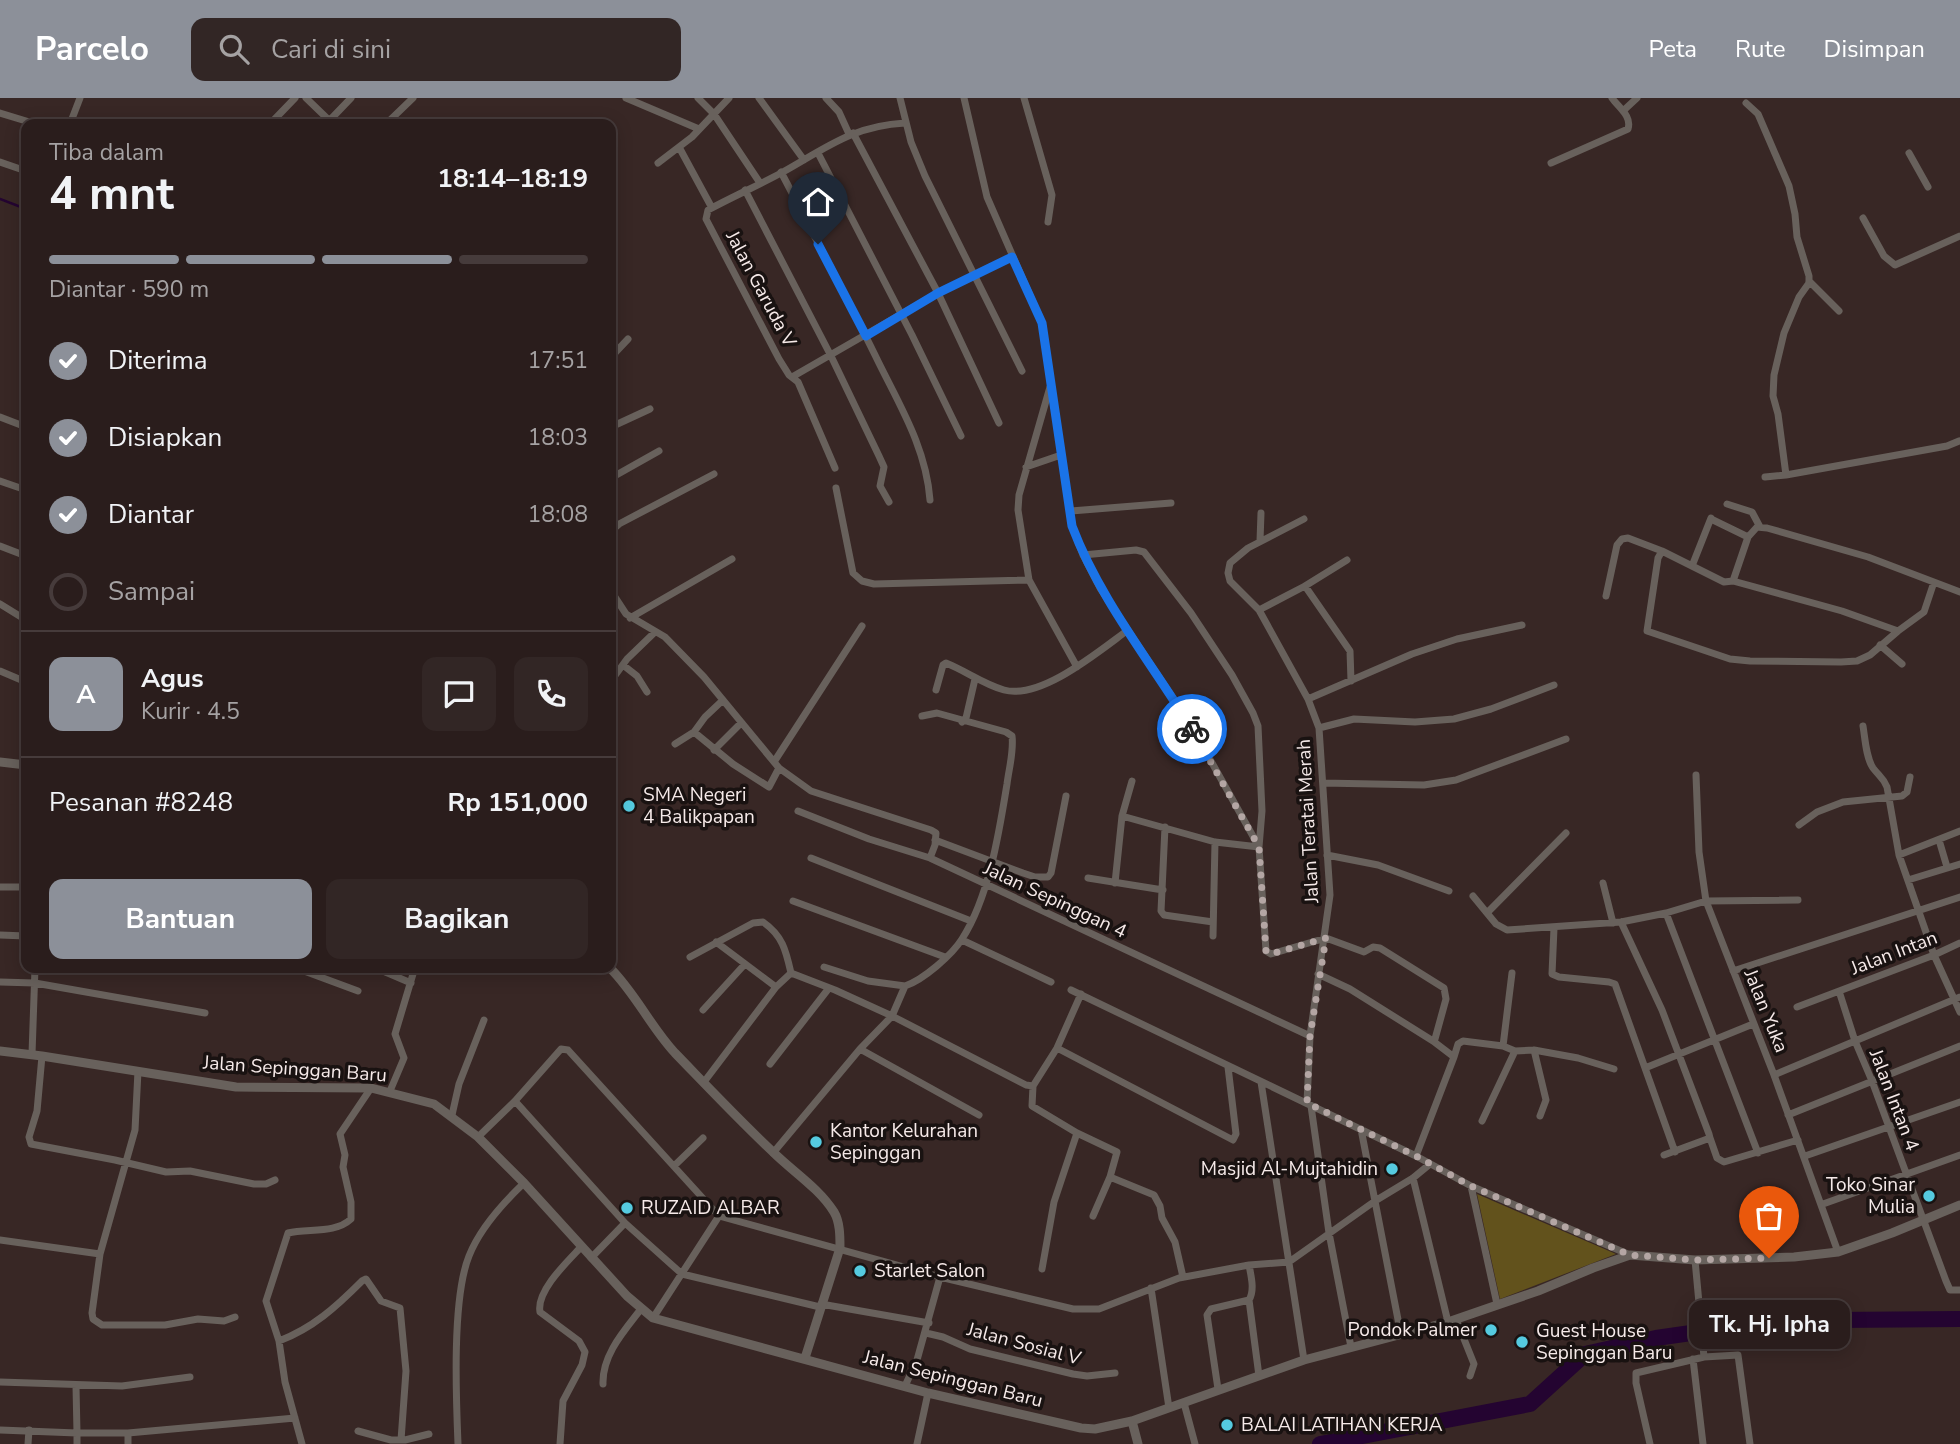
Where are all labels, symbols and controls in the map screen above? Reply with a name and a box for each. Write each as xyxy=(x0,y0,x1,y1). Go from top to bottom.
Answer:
search box xyxy=(191,18,681,81)
text: Parcelo xyxy=(35,27,149,72)
icon: search xyxy=(215,30,253,68)
text: Cari di sini xyxy=(271,32,391,67)
text: Peta xyxy=(1648,33,1697,65)
text: Rute xyxy=(1735,33,1786,65)
text: Disimpan xyxy=(1824,33,1925,65)
text: Tiba dalam xyxy=(49,137,164,168)
text: 18:14–18:19 xyxy=(437,161,588,196)
text: 4 mnt xyxy=(49,162,174,225)
pin xyxy=(788,172,848,244)
icon: home xyxy=(799,183,837,221)
street label: Jalan Garuda V xyxy=(719,225,803,352)
text: Diantar · 590 m xyxy=(49,274,209,305)
icon: check xyxy=(49,342,87,380)
text: Diterima xyxy=(108,343,208,378)
text: 17:51 xyxy=(528,345,588,376)
icon: check xyxy=(49,419,87,457)
text: Disiapkan xyxy=(108,420,222,455)
text: 18:03 xyxy=(528,422,588,453)
icon: check xyxy=(49,496,87,534)
text: Diantar xyxy=(108,497,194,532)
text: 18:08 xyxy=(528,499,588,530)
text: Sampai xyxy=(108,574,195,609)
button: chat xyxy=(422,657,496,731)
button: phone xyxy=(514,657,588,731)
text: Agus xyxy=(141,661,204,696)
text: A xyxy=(76,677,96,712)
courier xyxy=(1157,694,1227,764)
text: Kurir · 4.5 xyxy=(141,696,240,727)
icon: bike xyxy=(1173,710,1211,748)
street label: Jalan Teratai Merah xyxy=(1291,738,1325,905)
place label: SMA Negeri 4 Balikpapan xyxy=(643,782,755,830)
text: Pesanan #8248 xyxy=(49,785,233,820)
text: Rp 151,000 xyxy=(447,785,588,820)
marker: SMA Negeri 4 Balikpapan xyxy=(621,798,637,814)
street label: Jalan Sepinggan 4 xyxy=(978,855,1131,945)
button: Bantuan xyxy=(49,879,312,959)
button: Bagikan xyxy=(326,879,588,959)
street label: Jalan Intan xyxy=(1846,925,1941,982)
street label: Jalan Yuka xyxy=(1737,965,1794,1057)
street label: Jalan Intan 4 xyxy=(1862,1044,1925,1155)
street label: Jalan Sepinggan Baru xyxy=(201,1050,388,1088)
place label: Kantor Kelurahan Sepinggan xyxy=(830,1118,978,1166)
marker: Kantor Kelurahan Sepinggan xyxy=(808,1134,824,1150)
place label: Masjid Al-Mujtahidin xyxy=(1201,1156,1378,1182)
marker: Masjid Al-Mujtahidin xyxy=(1384,1161,1400,1177)
place label: Toko Sinar Mulia xyxy=(1826,1172,1915,1220)
pin xyxy=(1739,1186,1799,1258)
marker: Toko Sinar Mulia xyxy=(1921,1188,1937,1204)
place label: RUZAID ALBAR xyxy=(641,1195,780,1221)
icon: bag xyxy=(1750,1197,1788,1235)
marker: RUZAID ALBAR xyxy=(619,1200,635,1216)
place label: Starlet Salon xyxy=(874,1258,985,1284)
marker: Starlet Salon xyxy=(852,1263,868,1279)
callout: Tk. Hj. Ipha xyxy=(1688,1300,1850,1349)
text: Tk. Hj. Ipha xyxy=(1709,1309,1830,1340)
street label: Jalan Sosial V xyxy=(963,1316,1085,1372)
place label: Pondok Palmer xyxy=(1348,1317,1477,1343)
place label: Guest House Sepinggan Baru xyxy=(1536,1318,1672,1366)
marker: Pondok Palmer xyxy=(1483,1322,1499,1338)
marker: Guest House Sepinggan Baru xyxy=(1514,1334,1530,1350)
street label: Jalan Sepinggan Baru xyxy=(860,1344,1045,1414)
place label: BALAI LATIHAN KERJA xyxy=(1241,1412,1443,1438)
marker: BALAI LATIHAN KERJA xyxy=(1219,1417,1235,1433)

